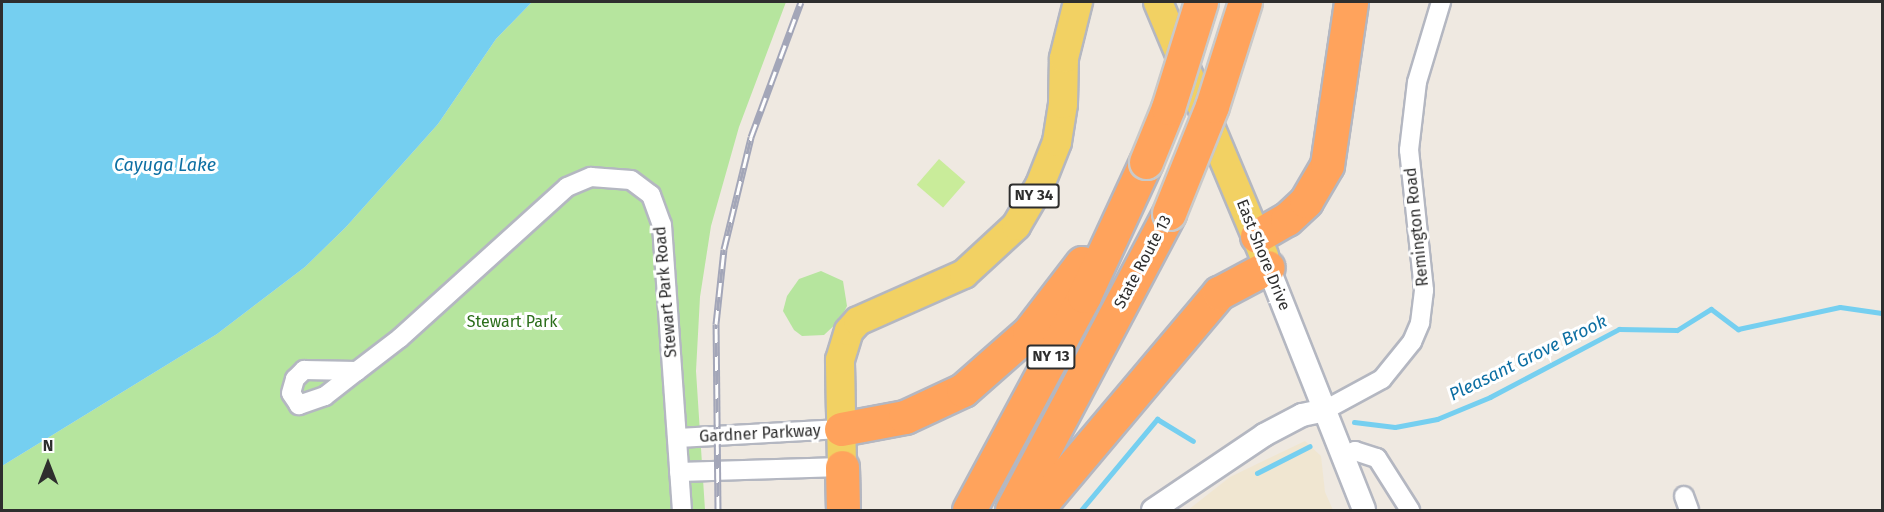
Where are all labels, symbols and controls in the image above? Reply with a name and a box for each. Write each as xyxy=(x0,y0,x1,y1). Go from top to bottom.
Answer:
water label: Cayuga Lake xyxy=(114,154,216,176)
street label: Remington Road xyxy=(1401,167,1433,287)
road number: NY 34 xyxy=(1008,184,1060,208)
street label: East Shore Drive xyxy=(1232,197,1294,313)
street label: State Route 13 xyxy=(1110,212,1176,312)
street label: Stewart Park Road xyxy=(651,226,681,358)
water label: Pleasant Grove Brook xyxy=(1445,310,1611,406)
park label: Stewart Park xyxy=(467,312,557,332)
road number: NY 13 xyxy=(1026,345,1076,369)
street label: Gardner Parkway xyxy=(699,421,821,447)
north arrow xyxy=(18,434,78,494)
text: N xyxy=(43,436,53,455)

